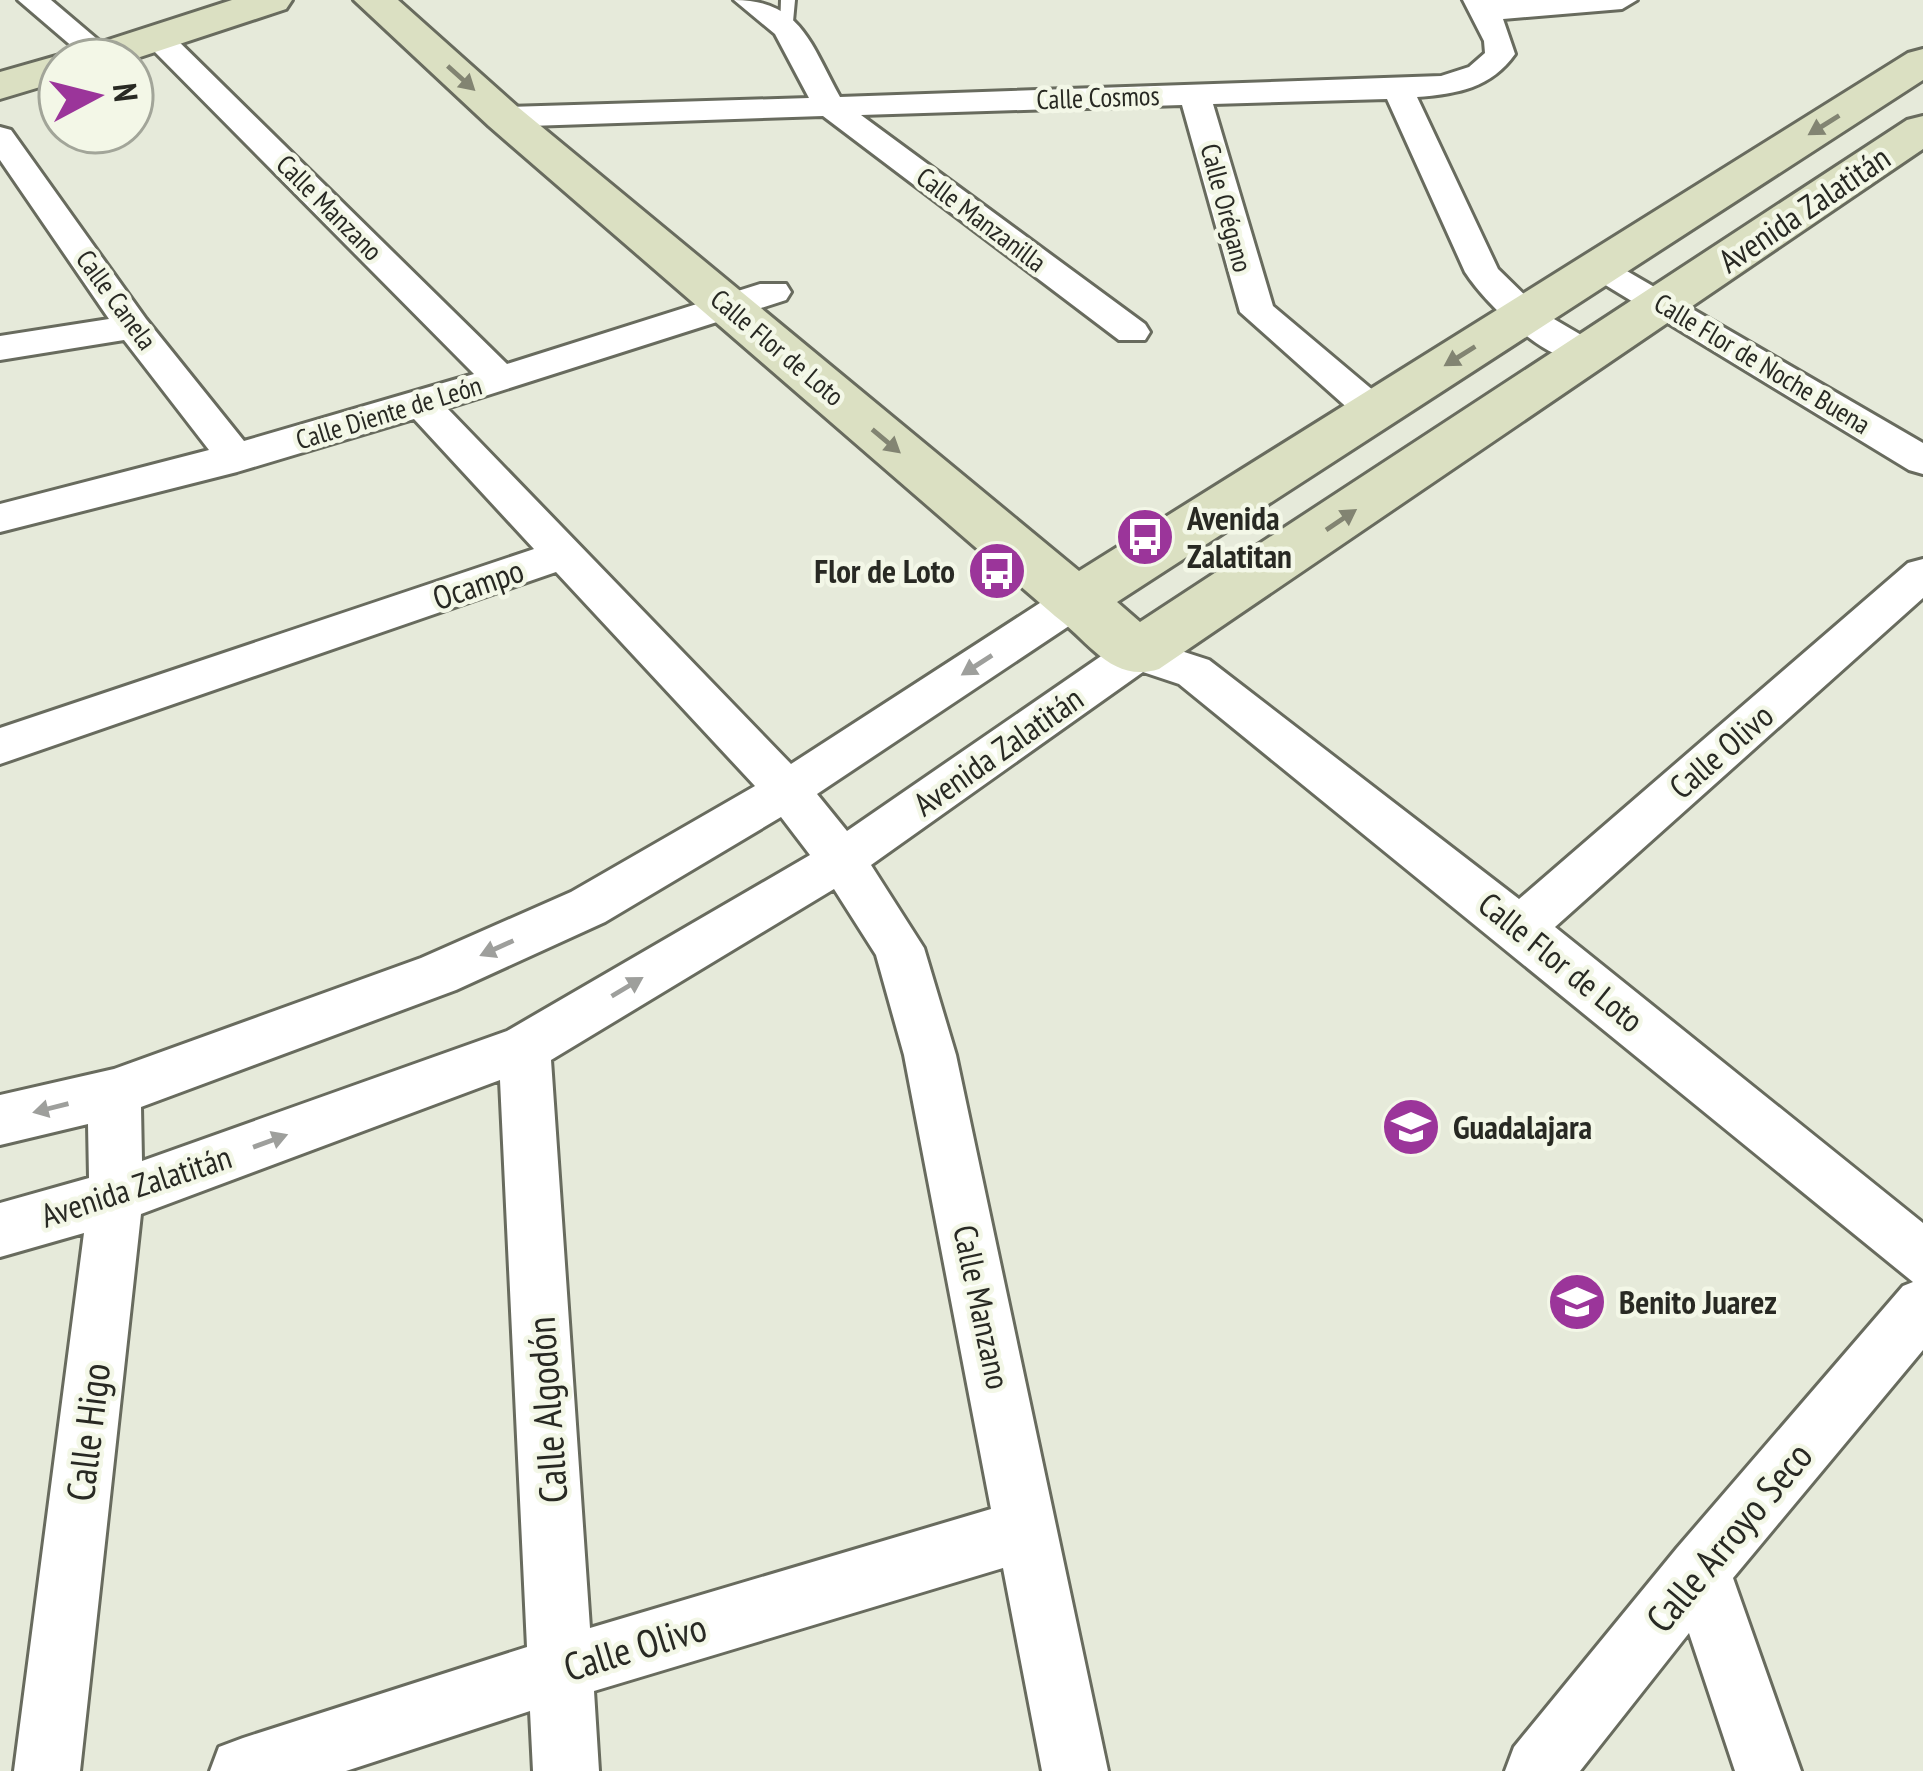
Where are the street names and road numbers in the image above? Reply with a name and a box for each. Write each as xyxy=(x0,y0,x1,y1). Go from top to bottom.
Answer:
street label: Calle Cosmos xyxy=(1036,78,1160,116)
street label: Avenida Zalatitán xyxy=(1710,135,1898,282)
street label: Calle Orégano xyxy=(1194,140,1260,276)
street label: Calle Manzano xyxy=(270,147,390,267)
street label: Calle Manzanilla xyxy=(910,159,1053,279)
street label: Calle Canela xyxy=(69,243,164,356)
street label: Calle Flor de Loto xyxy=(704,282,851,413)
street label: Calle Flor de Noche Buena xyxy=(1648,285,1877,441)
street label: Calle Diente de León xyxy=(292,368,486,456)
street label: Ocampo xyxy=(427,548,529,619)
street label: Avenida Zalatitán xyxy=(904,676,1091,825)
street label: Calle Olivo xyxy=(1660,694,1782,807)
street label: Calle Flor de Loto xyxy=(1470,882,1653,1041)
street label: Avenida Zalatitán xyxy=(35,1135,236,1237)
street label: Calle Manzano xyxy=(944,1221,1021,1393)
street label: Calle Algodón xyxy=(515,1315,578,1505)
street label: Calle Higo xyxy=(54,1360,121,1504)
street label: Calle Arroyo Seco xyxy=(1634,1431,1823,1642)
street label: Calle Olivo xyxy=(557,1601,712,1692)

